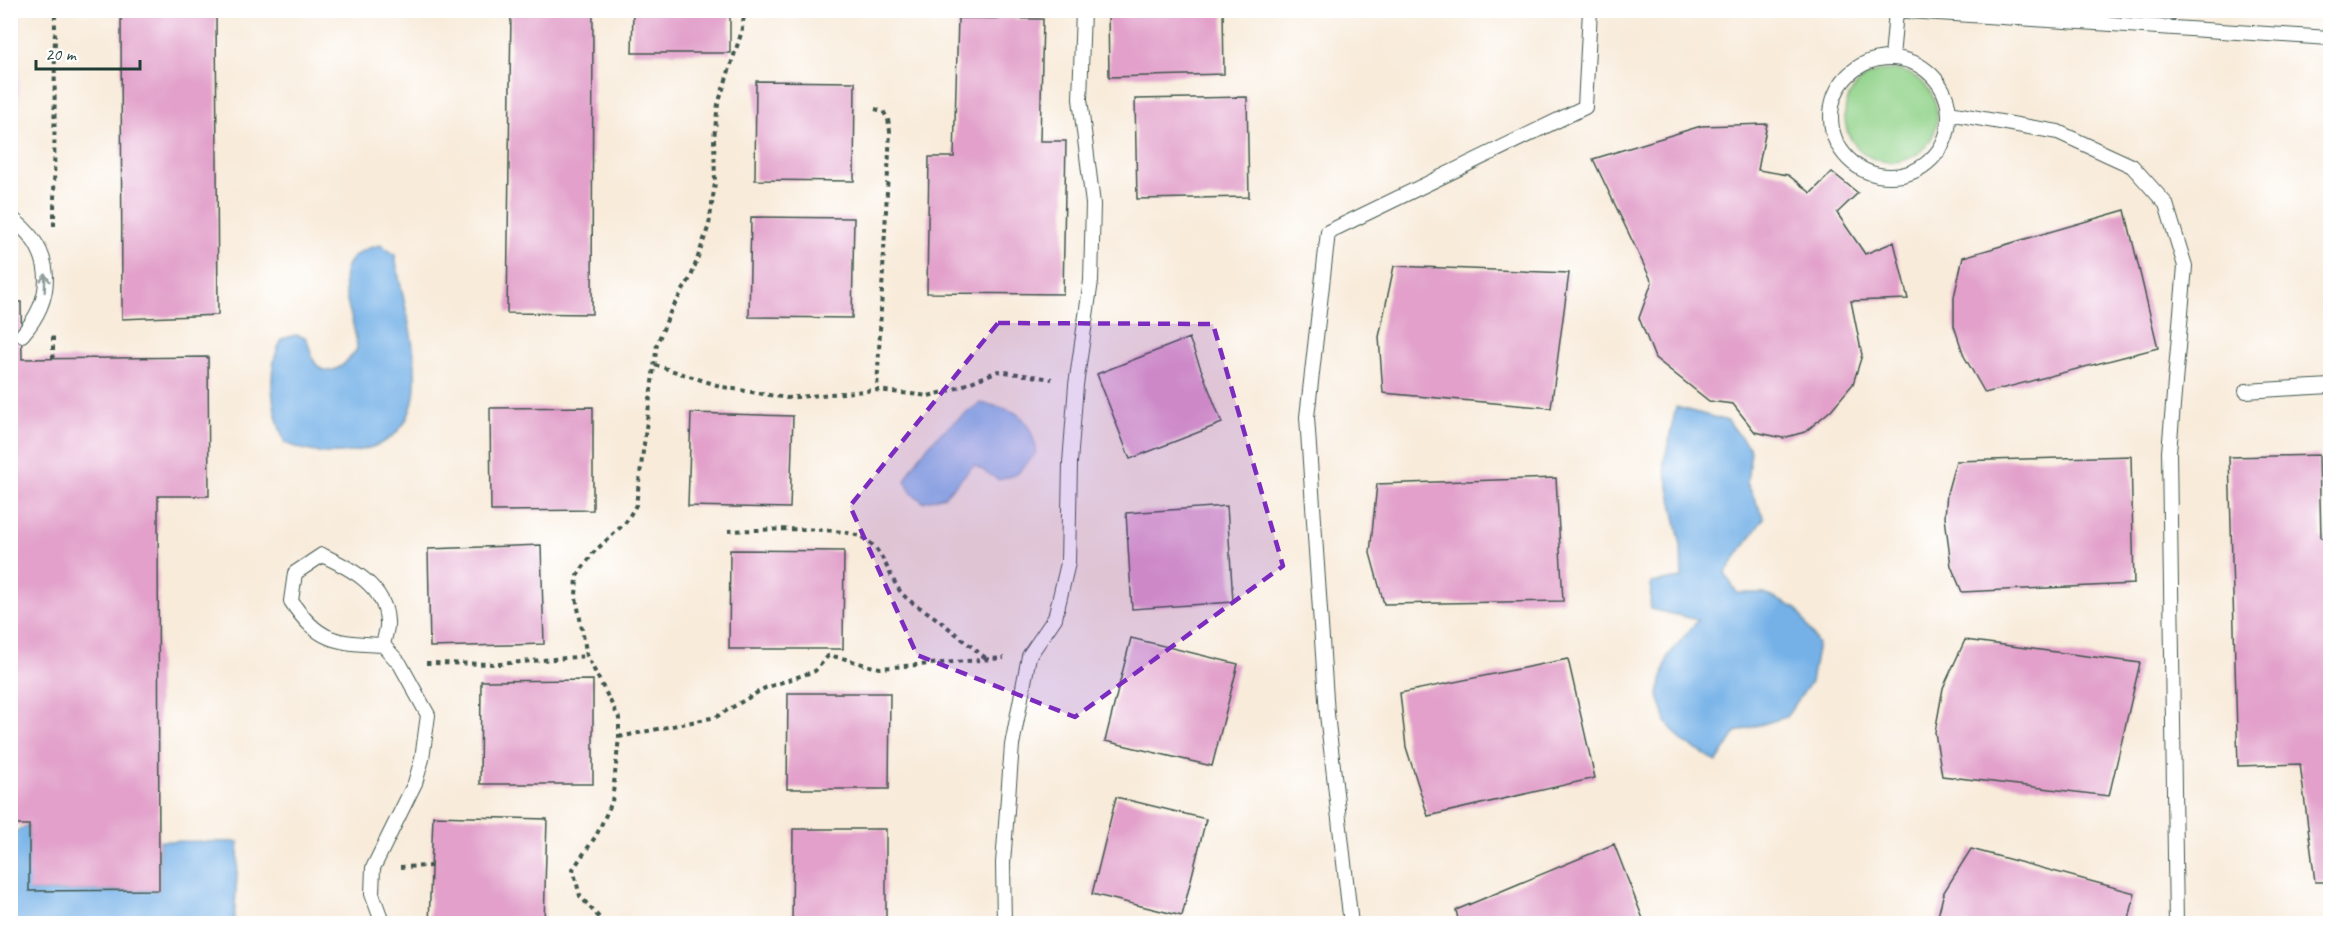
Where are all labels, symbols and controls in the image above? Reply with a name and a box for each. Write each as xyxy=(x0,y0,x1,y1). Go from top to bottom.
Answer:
scale bar xyxy=(36,33,140,71)
text: 20 m xyxy=(45,43,78,65)
one-way arrow xyxy=(40,274,51,294)

